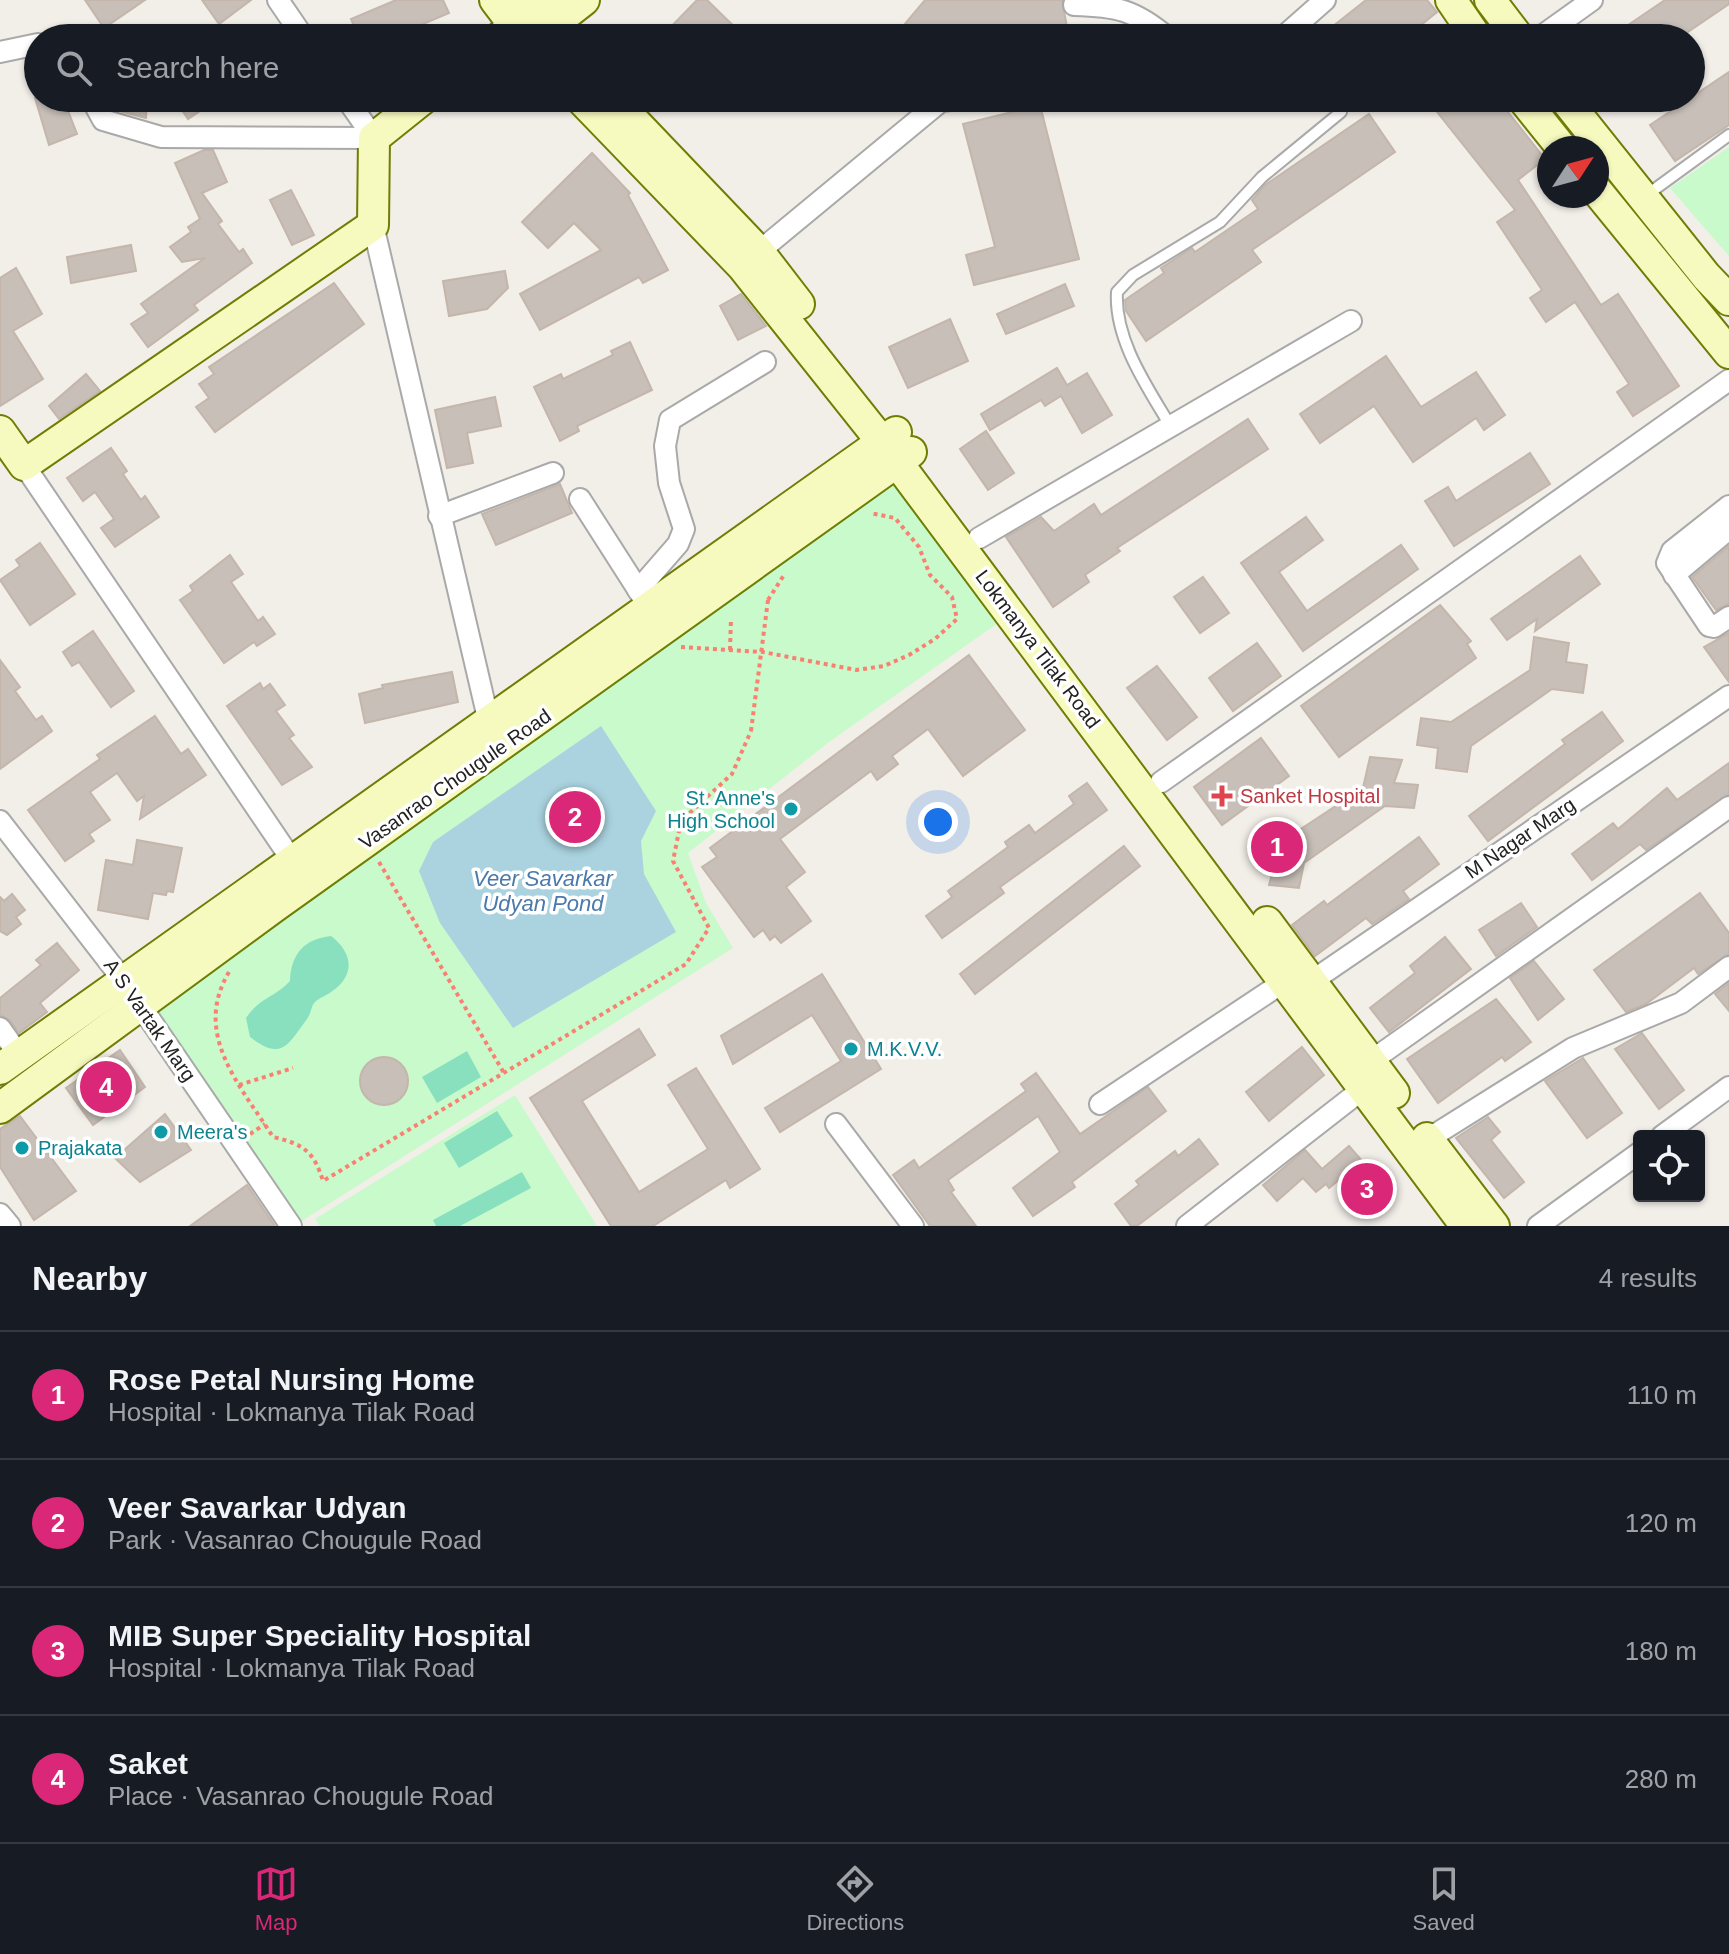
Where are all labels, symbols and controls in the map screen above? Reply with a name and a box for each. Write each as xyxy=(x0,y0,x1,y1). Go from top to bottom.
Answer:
search box xyxy=(24,24,1705,112)
icon: search xyxy=(52,46,96,90)
text: Search here xyxy=(116,51,279,84)
north arrow xyxy=(1537,136,1609,208)
street label: Lokmanya Tilak Road xyxy=(971,566,1105,732)
street label: Vasanrao Chougule Road xyxy=(355,704,555,854)
marker: Sanket Hospital xyxy=(1211,785,1233,807)
place label: Sanket Hospital xyxy=(1240,785,1380,807)
pin: 2 xyxy=(549,787,601,847)
place label: St. Anne's High School xyxy=(667,787,775,832)
street label: M Nagar Marg xyxy=(1461,793,1579,883)
marker: St. Anne's High School xyxy=(782,800,800,818)
your location xyxy=(918,802,958,842)
pin: 1 xyxy=(1251,817,1303,877)
water label: Veer Savarkar Udyan Pond xyxy=(473,866,615,916)
street label: A S Vartak Marg xyxy=(100,955,200,1085)
place label: M.K.V.V. xyxy=(867,1038,942,1060)
marker: M.K.V.V. xyxy=(842,1040,860,1058)
pin: 4 xyxy=(80,1057,132,1117)
place label: Meera's xyxy=(177,1121,248,1143)
marker: Meera's xyxy=(152,1123,170,1141)
map controls xyxy=(1633,1130,1705,1202)
button: locate xyxy=(1633,1130,1705,1202)
place label: Prajakata xyxy=(38,1137,123,1159)
marker: Prajakata xyxy=(13,1139,31,1157)
pin: 3 xyxy=(1341,1159,1393,1219)
text: Nearby xyxy=(32,1259,147,1297)
text: 4 results xyxy=(1599,1263,1697,1293)
text: Rose Petal Nursing Home xyxy=(108,1363,475,1396)
text: 1 xyxy=(51,1380,65,1410)
text: 110 m xyxy=(1627,1380,1697,1410)
text: Hospital · Lokmanya Tilak Road xyxy=(108,1397,475,1427)
text: Veer Savarkar Udyan xyxy=(108,1491,407,1524)
text: 2 xyxy=(51,1508,65,1538)
text: 120 m xyxy=(1625,1508,1697,1538)
text: Park · Vasanrao Chougule Road xyxy=(108,1525,482,1555)
text: MIB Super Speciality Hospital xyxy=(108,1619,531,1652)
text: 3 xyxy=(51,1636,65,1666)
text: 180 m xyxy=(1625,1636,1697,1666)
text: Hospital · Lokmanya Tilak Road xyxy=(108,1653,475,1683)
text: Saket xyxy=(108,1747,188,1780)
text: 4 xyxy=(51,1764,65,1794)
text: 280 m xyxy=(1625,1764,1697,1794)
text: Place · Vasanrao Chougule Road xyxy=(108,1781,493,1811)
tab: Map xyxy=(254,1862,298,1936)
tab: Directions xyxy=(806,1862,904,1936)
tab: Saved xyxy=(1412,1862,1475,1936)

